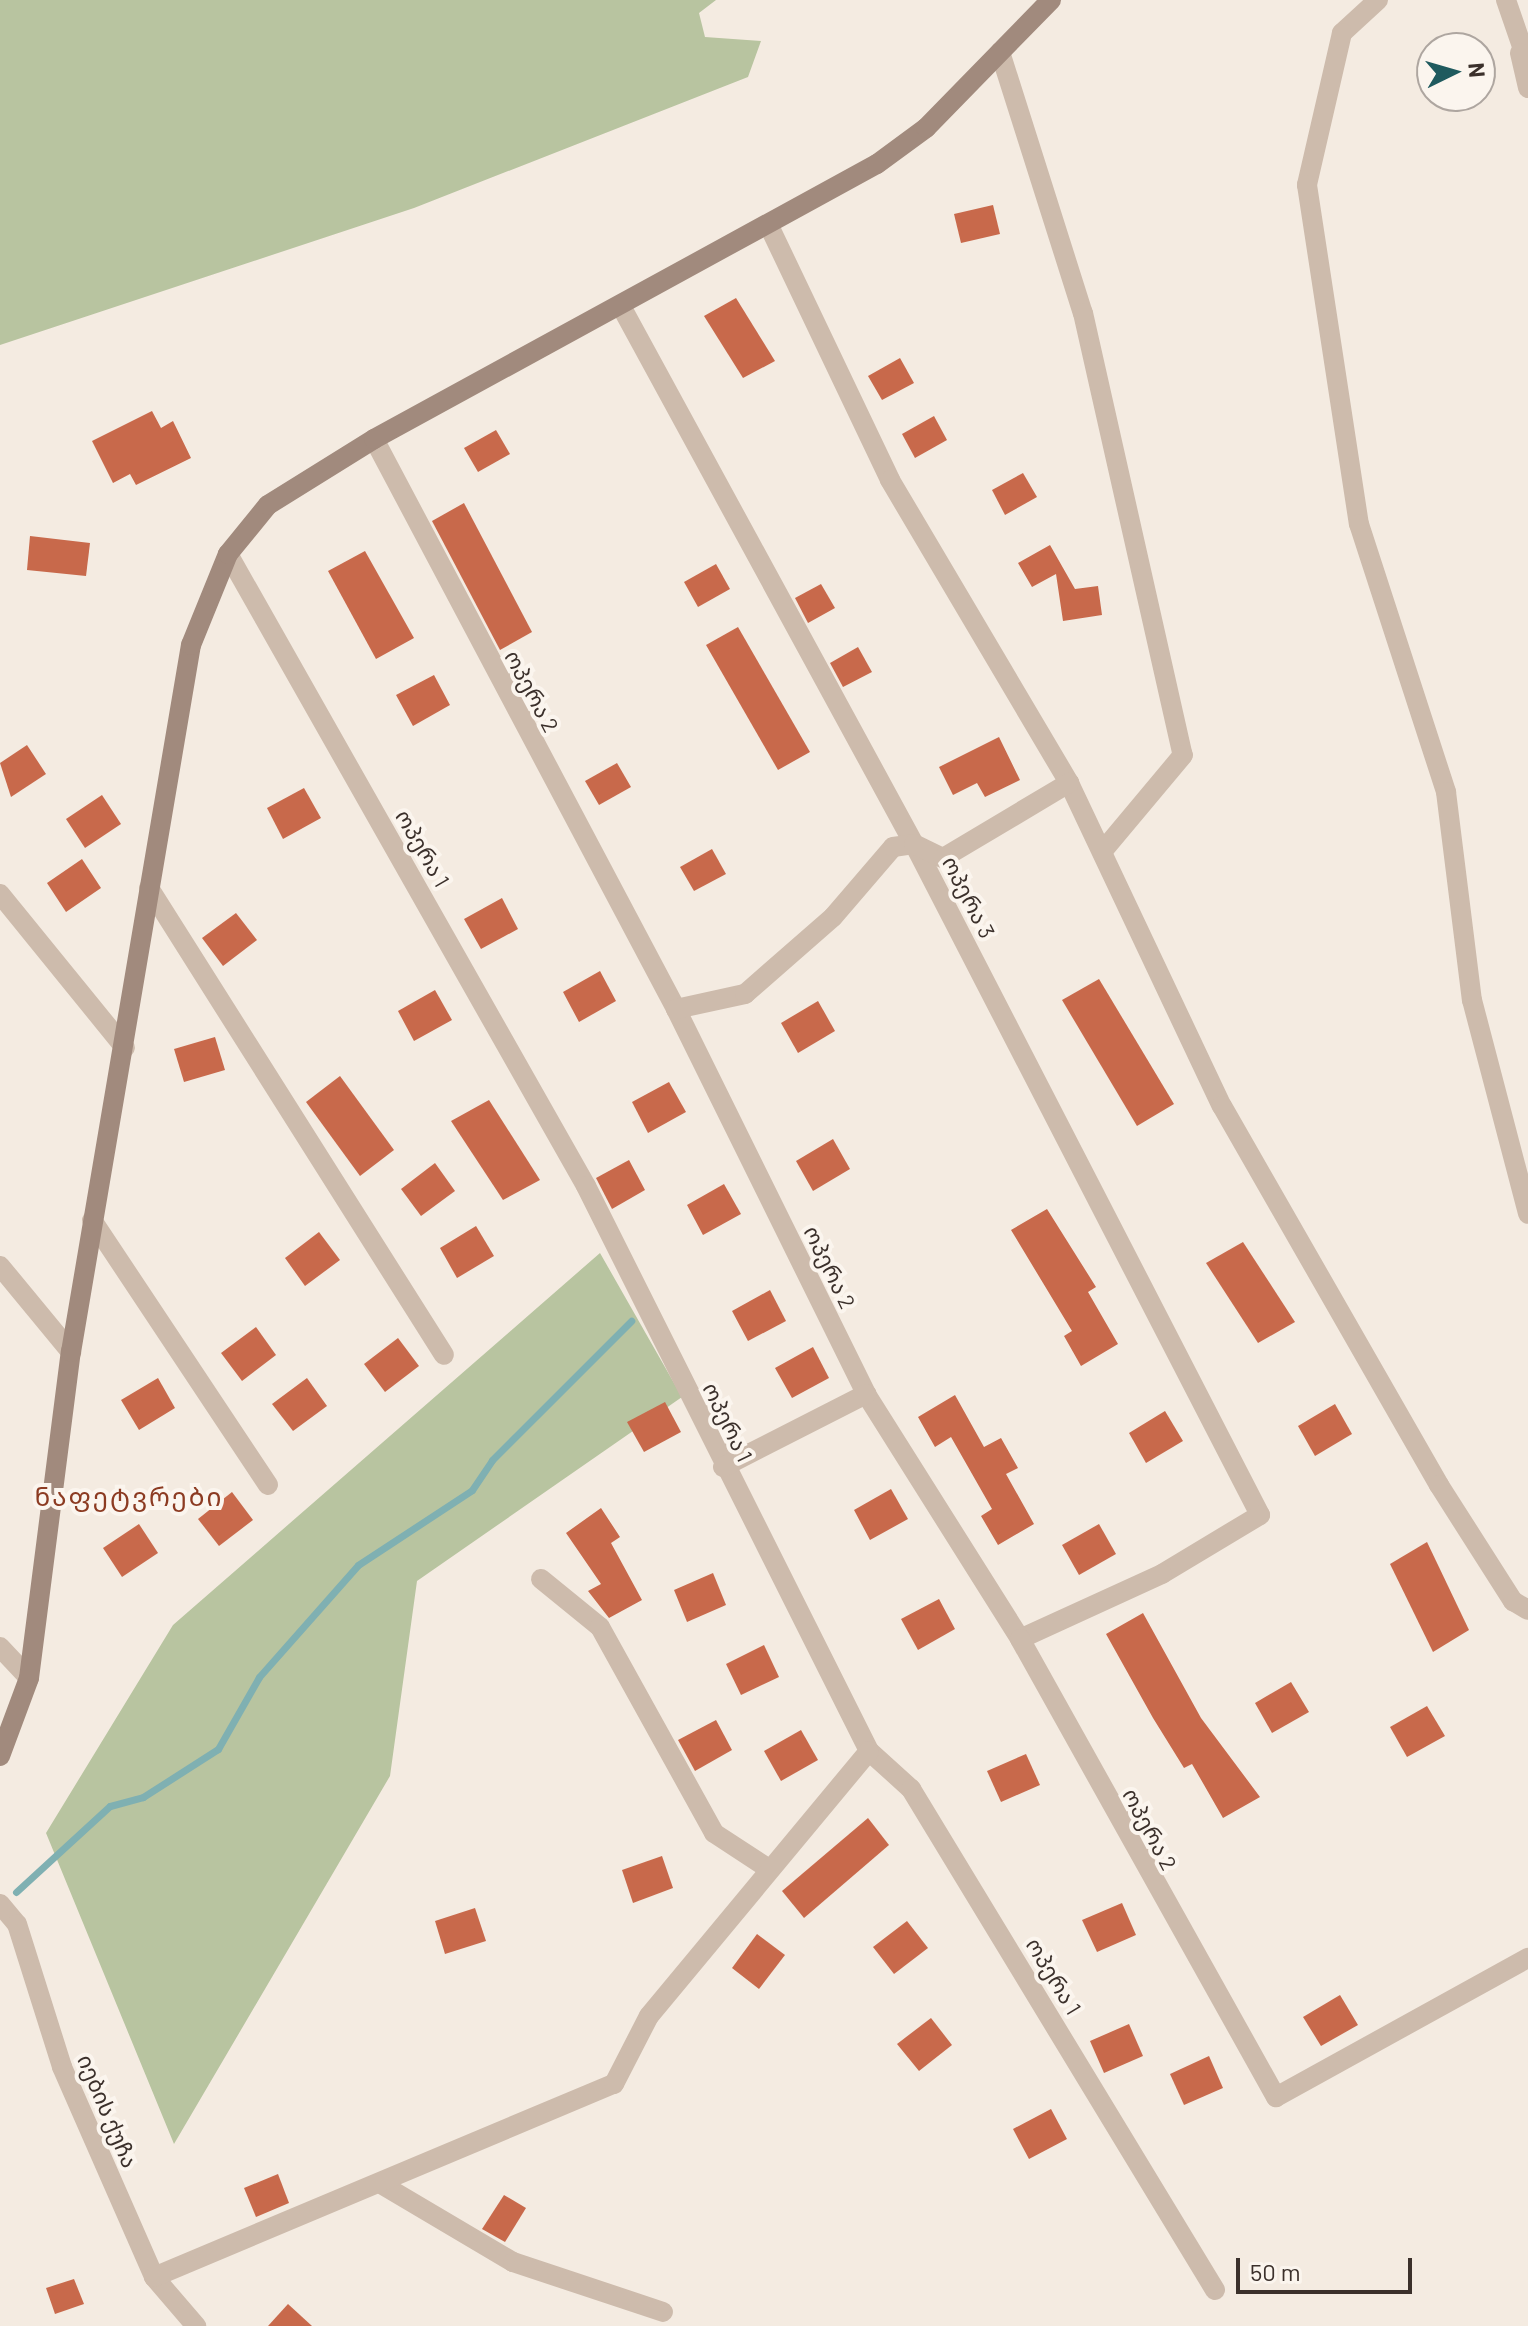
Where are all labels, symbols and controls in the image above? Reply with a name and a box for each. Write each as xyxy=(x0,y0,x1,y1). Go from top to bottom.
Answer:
north arrow xyxy=(1416,32,1496,112)
text: N xyxy=(1464,62,1492,79)
street label: ოპერა 2 xyxy=(500,646,564,736)
street label: ოპერა 1 xyxy=(390,805,456,891)
street label: ოპერა 3 xyxy=(937,852,1001,942)
street label: ოპერა 2 xyxy=(799,1221,861,1313)
street label: ოპერა 1 xyxy=(698,1378,758,1466)
district label: ნაფეტვრები xyxy=(35,1480,223,1512)
street label: ოპერა 2 xyxy=(1118,1784,1182,1874)
street label: ოპერა 1 xyxy=(1021,1933,1087,2019)
street label: იების ქუჩა xyxy=(72,2050,144,2172)
scale bar xyxy=(1240,2242,1416,2292)
text: 50 m xyxy=(1250,2257,1301,2286)

